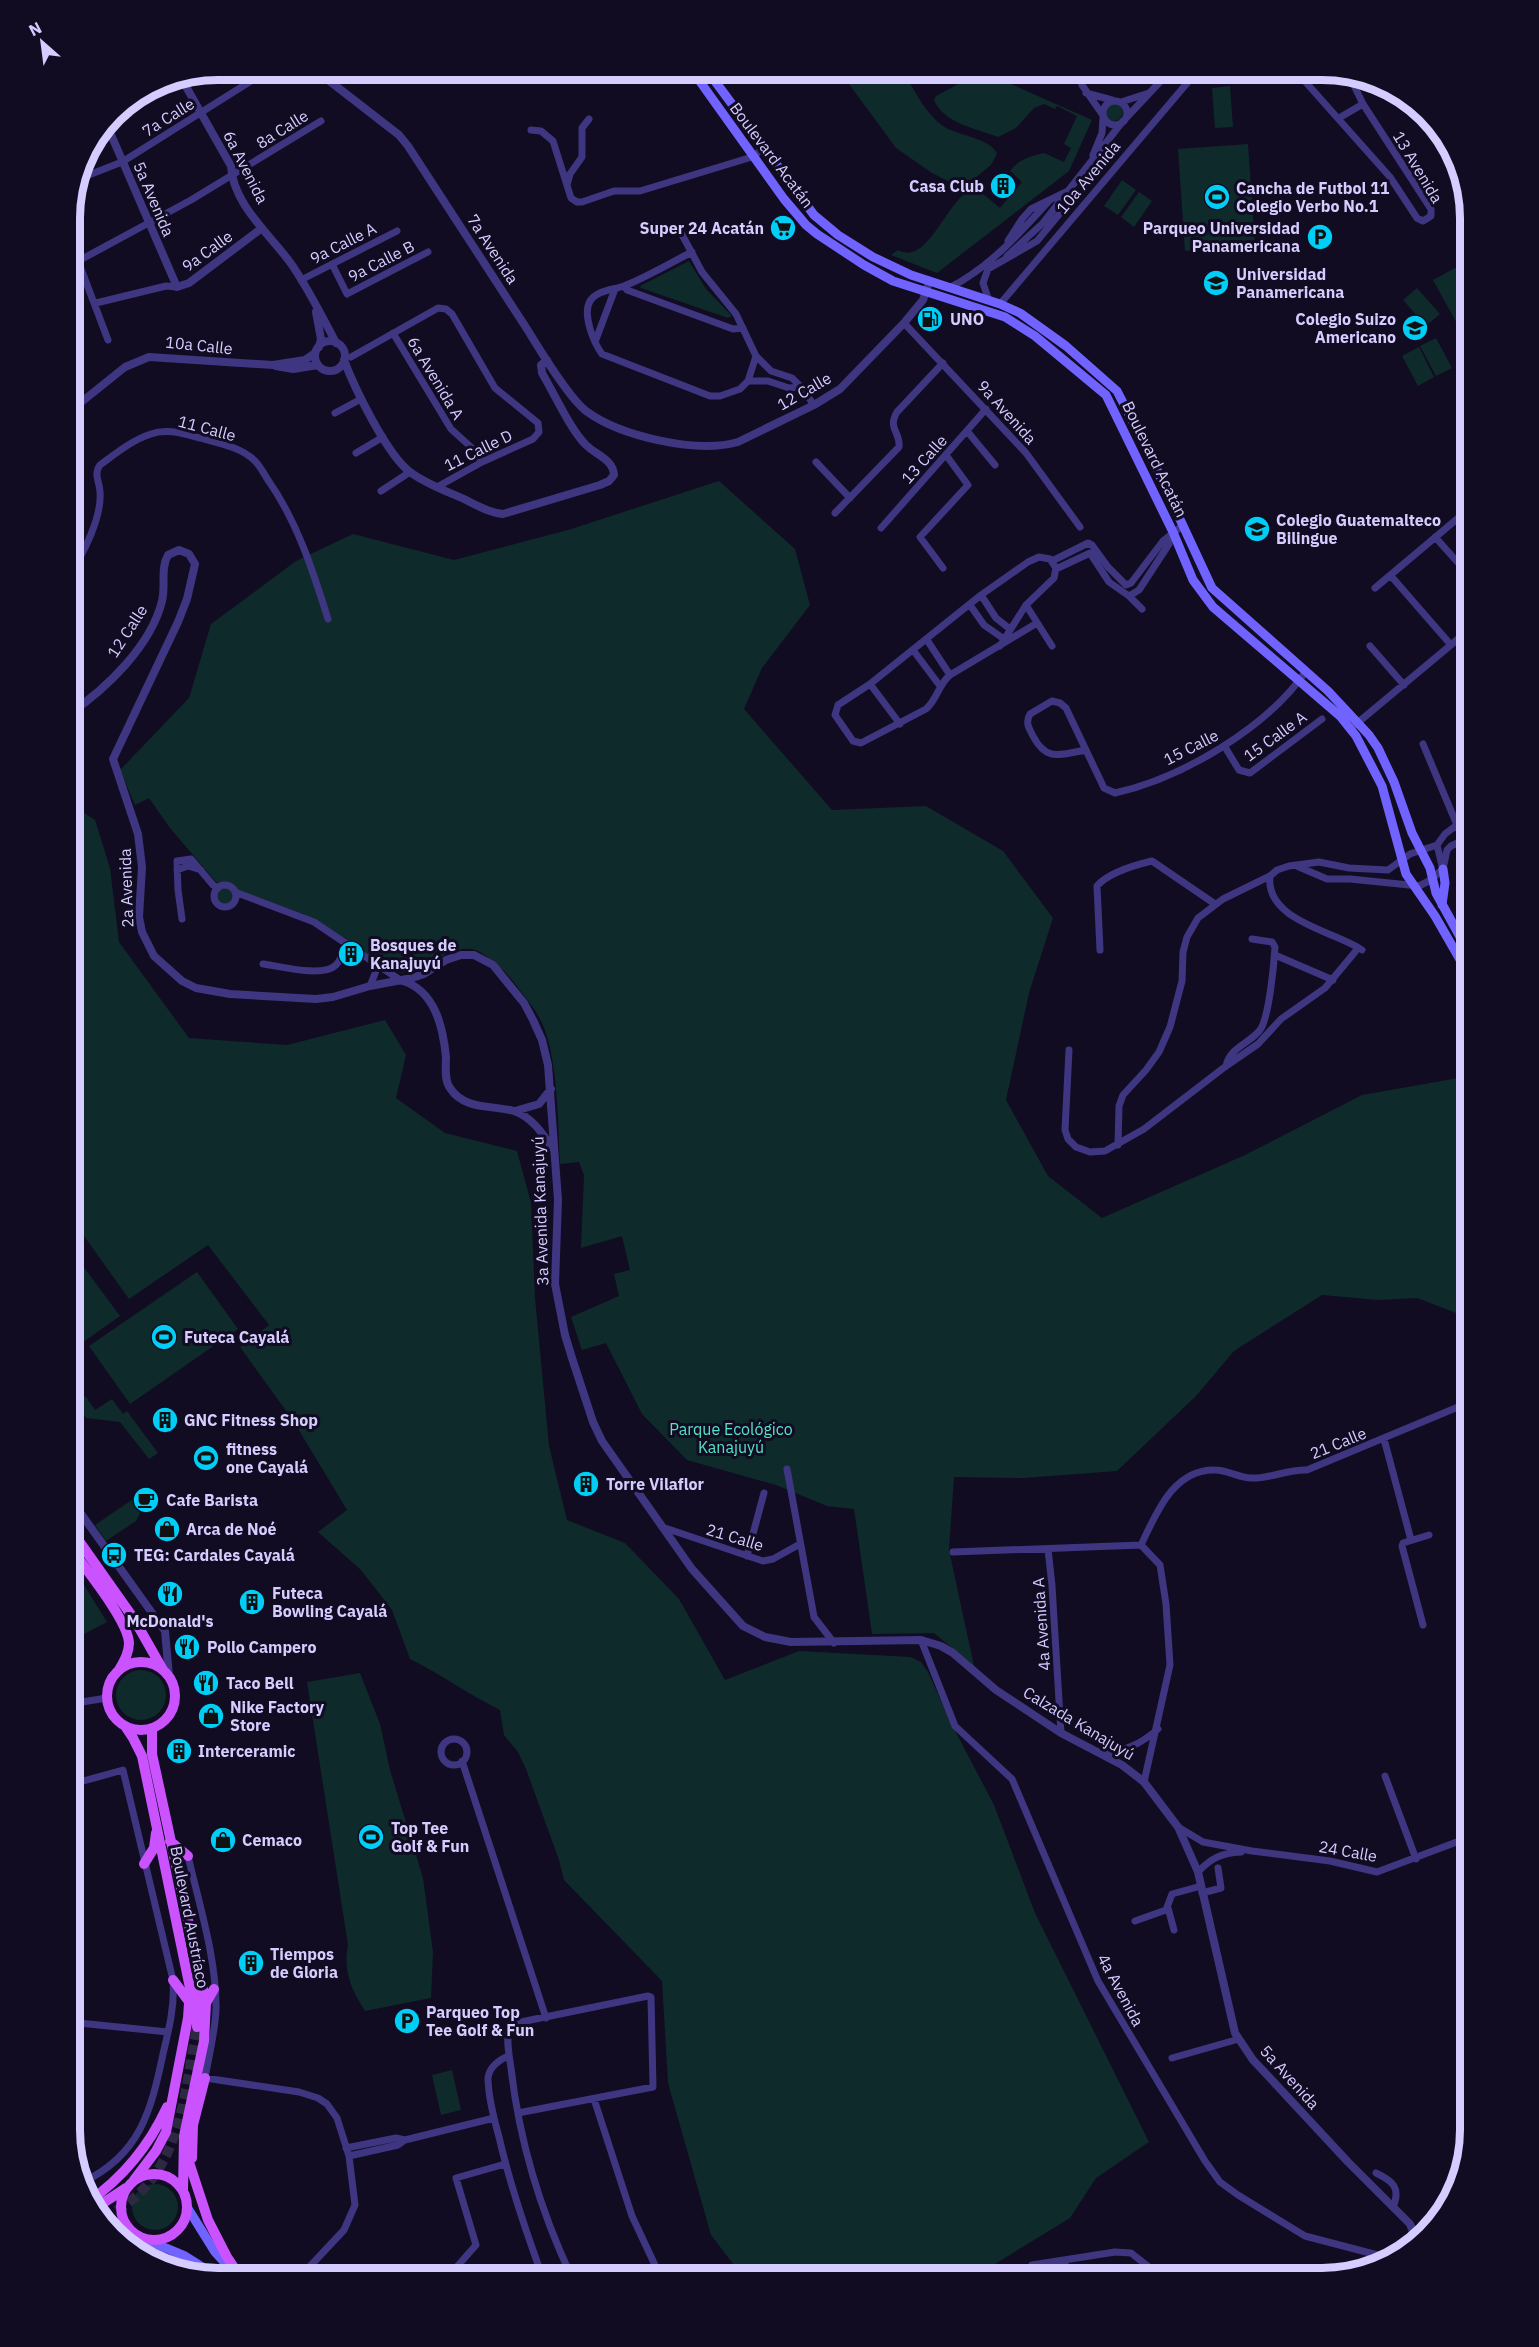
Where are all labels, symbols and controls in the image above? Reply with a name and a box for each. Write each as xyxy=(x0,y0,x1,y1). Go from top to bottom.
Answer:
north arrow xyxy=(12,12,72,72)
text: N xyxy=(25,17,45,40)
street label: 7a Calle xyxy=(138,93,198,141)
street label: Boulevard Acatán xyxy=(726,98,818,212)
street label: 8a Calle xyxy=(252,105,312,153)
street label: 6a Avenida xyxy=(219,127,273,207)
street label: 13 Avenida xyxy=(1389,127,1447,207)
street label: 10a Avenida xyxy=(1052,136,1125,217)
street label: 5a Avenida xyxy=(129,159,179,240)
building icon: Casa Club xyxy=(988,171,1018,201)
place label: Casa Club xyxy=(909,176,984,196)
place label: Cancha de Futbol 11 Colegio Verbo No.1 xyxy=(1236,178,1390,216)
sports icon: Cancha de Futbol 11 Colegio Verbo No.1 xyxy=(1202,182,1232,212)
street label: 7a Avenida xyxy=(463,210,523,288)
supermarket icon: Super 24 Acatán xyxy=(768,213,798,243)
street label: 9a Calle A xyxy=(306,218,380,268)
place label: Super 24 Acatán xyxy=(640,218,764,238)
place label: Parqueo Universidad Panamericana xyxy=(1143,218,1300,256)
parking icon: Parqueo Universidad Panamericana xyxy=(1305,222,1335,252)
street label: 9a Calle xyxy=(178,226,236,276)
street label: 9a Calle B xyxy=(344,236,418,286)
place label: Universidad Panamericana xyxy=(1236,264,1344,302)
school or university icon: Universidad Panamericana xyxy=(1201,268,1231,298)
fuel station icon: UNO xyxy=(915,304,945,334)
place label: UNO xyxy=(950,309,984,329)
place label: Colegio Suizo Americano xyxy=(1295,309,1396,347)
school or university icon: Colegio Suizo Americano xyxy=(1400,313,1430,343)
street label: 10a Calle xyxy=(164,332,234,358)
street label: 6a Avenida A xyxy=(403,333,469,423)
street label: 12 Calle xyxy=(774,368,835,414)
street label: 9a Avenida xyxy=(973,376,1041,448)
street label: Boulevard Acatán xyxy=(1118,398,1192,520)
street label: 11 Calle xyxy=(176,411,238,445)
street label: 11 Calle D xyxy=(441,425,515,475)
street label: 13 Calle xyxy=(897,430,951,488)
place label: Colegio Guatemalteco Bilingue xyxy=(1276,510,1441,548)
school or university icon: Colegio Guatemalteco Bilingue xyxy=(1242,514,1272,544)
street label: 12 Calle xyxy=(103,601,152,661)
street label: 15 Calle A xyxy=(1240,706,1310,766)
street label: 15 Calle xyxy=(1160,725,1222,769)
street label: 2a Avenida xyxy=(115,848,137,928)
place label: Bosques de Kanajuyú xyxy=(370,935,457,973)
building icon: Bosques de Kanajuyú xyxy=(336,939,366,969)
street label: 3a Avenida Kanajuyú xyxy=(527,1136,553,1286)
sports icon: Futeca Cayalá xyxy=(149,1322,179,1352)
place label: Futeca Cayalá xyxy=(184,1327,289,1347)
building icon: GNC Fitness Shop xyxy=(150,1405,180,1435)
place label: GNC Fitness Shop xyxy=(184,1410,318,1430)
park label: Parque Ecológico Kanajuyú xyxy=(669,1419,793,1457)
street label: 21 Calle xyxy=(1307,1423,1369,1463)
place label: fitness one Cayalá xyxy=(226,1439,308,1477)
sports icon: fitness one Cayalá xyxy=(191,1443,221,1473)
building icon: Torre Vilaflor xyxy=(571,1469,601,1499)
place label: Torre Vilaflor xyxy=(606,1474,705,1494)
cafe icon: Cafe Barista xyxy=(131,1485,161,1515)
place label: Cafe Barista xyxy=(166,1490,258,1510)
shop icon: Arca de Noé xyxy=(152,1514,182,1544)
place label: Arca de Noé xyxy=(186,1519,277,1539)
street label: 21 Calle xyxy=(704,1519,766,1555)
bus stop icon: TEG: Cardales Cayalá xyxy=(99,1540,129,1570)
place label: TEG: Cardales Cayalá xyxy=(134,1545,295,1565)
street label: 4a Avenida A xyxy=(1028,1577,1054,1671)
restaurant icon: McDonald's xyxy=(155,1579,185,1609)
place label: Futeca Bowling Cayalá xyxy=(272,1583,387,1621)
building icon: Futeca Bowling Cayalá xyxy=(237,1587,267,1617)
place label: McDonald's xyxy=(126,1611,214,1631)
restaurant icon: Pollo Campero xyxy=(172,1632,202,1662)
place label: Pollo Campero xyxy=(207,1637,317,1657)
restaurant icon: Taco Bell xyxy=(191,1668,221,1698)
place label: Taco Bell xyxy=(226,1673,294,1693)
street label: Calzada Kanajuyú xyxy=(1020,1682,1138,1764)
place label: Nike Factory Store xyxy=(230,1697,324,1735)
shop icon: Nike Factory Store xyxy=(196,1701,226,1731)
building icon: Interceramic xyxy=(164,1736,194,1766)
place label: Interceramic xyxy=(198,1741,296,1761)
place label: Top Tee Golf & Fun xyxy=(391,1818,469,1856)
sports icon: Top Tee Golf & Fun xyxy=(356,1822,386,1852)
shop icon: Cemaco xyxy=(208,1825,238,1855)
place label: Cemaco xyxy=(242,1830,302,1850)
street label: 24 Calle xyxy=(1317,1836,1379,1866)
street label: Boulevard Austríaco xyxy=(166,1844,214,1990)
place label: Tiempos de Gloria xyxy=(270,1944,338,1982)
building icon: Tiempos de Gloria xyxy=(236,1948,266,1978)
street label: 4a Avenida xyxy=(1094,1950,1149,2030)
place label: Parqueo Top Tee Golf & Fun xyxy=(426,2002,534,2040)
parking icon: Parqueo Top Tee Golf & Fun xyxy=(392,2006,422,2036)
street label: 5a Avenida xyxy=(1256,2041,1324,2113)

